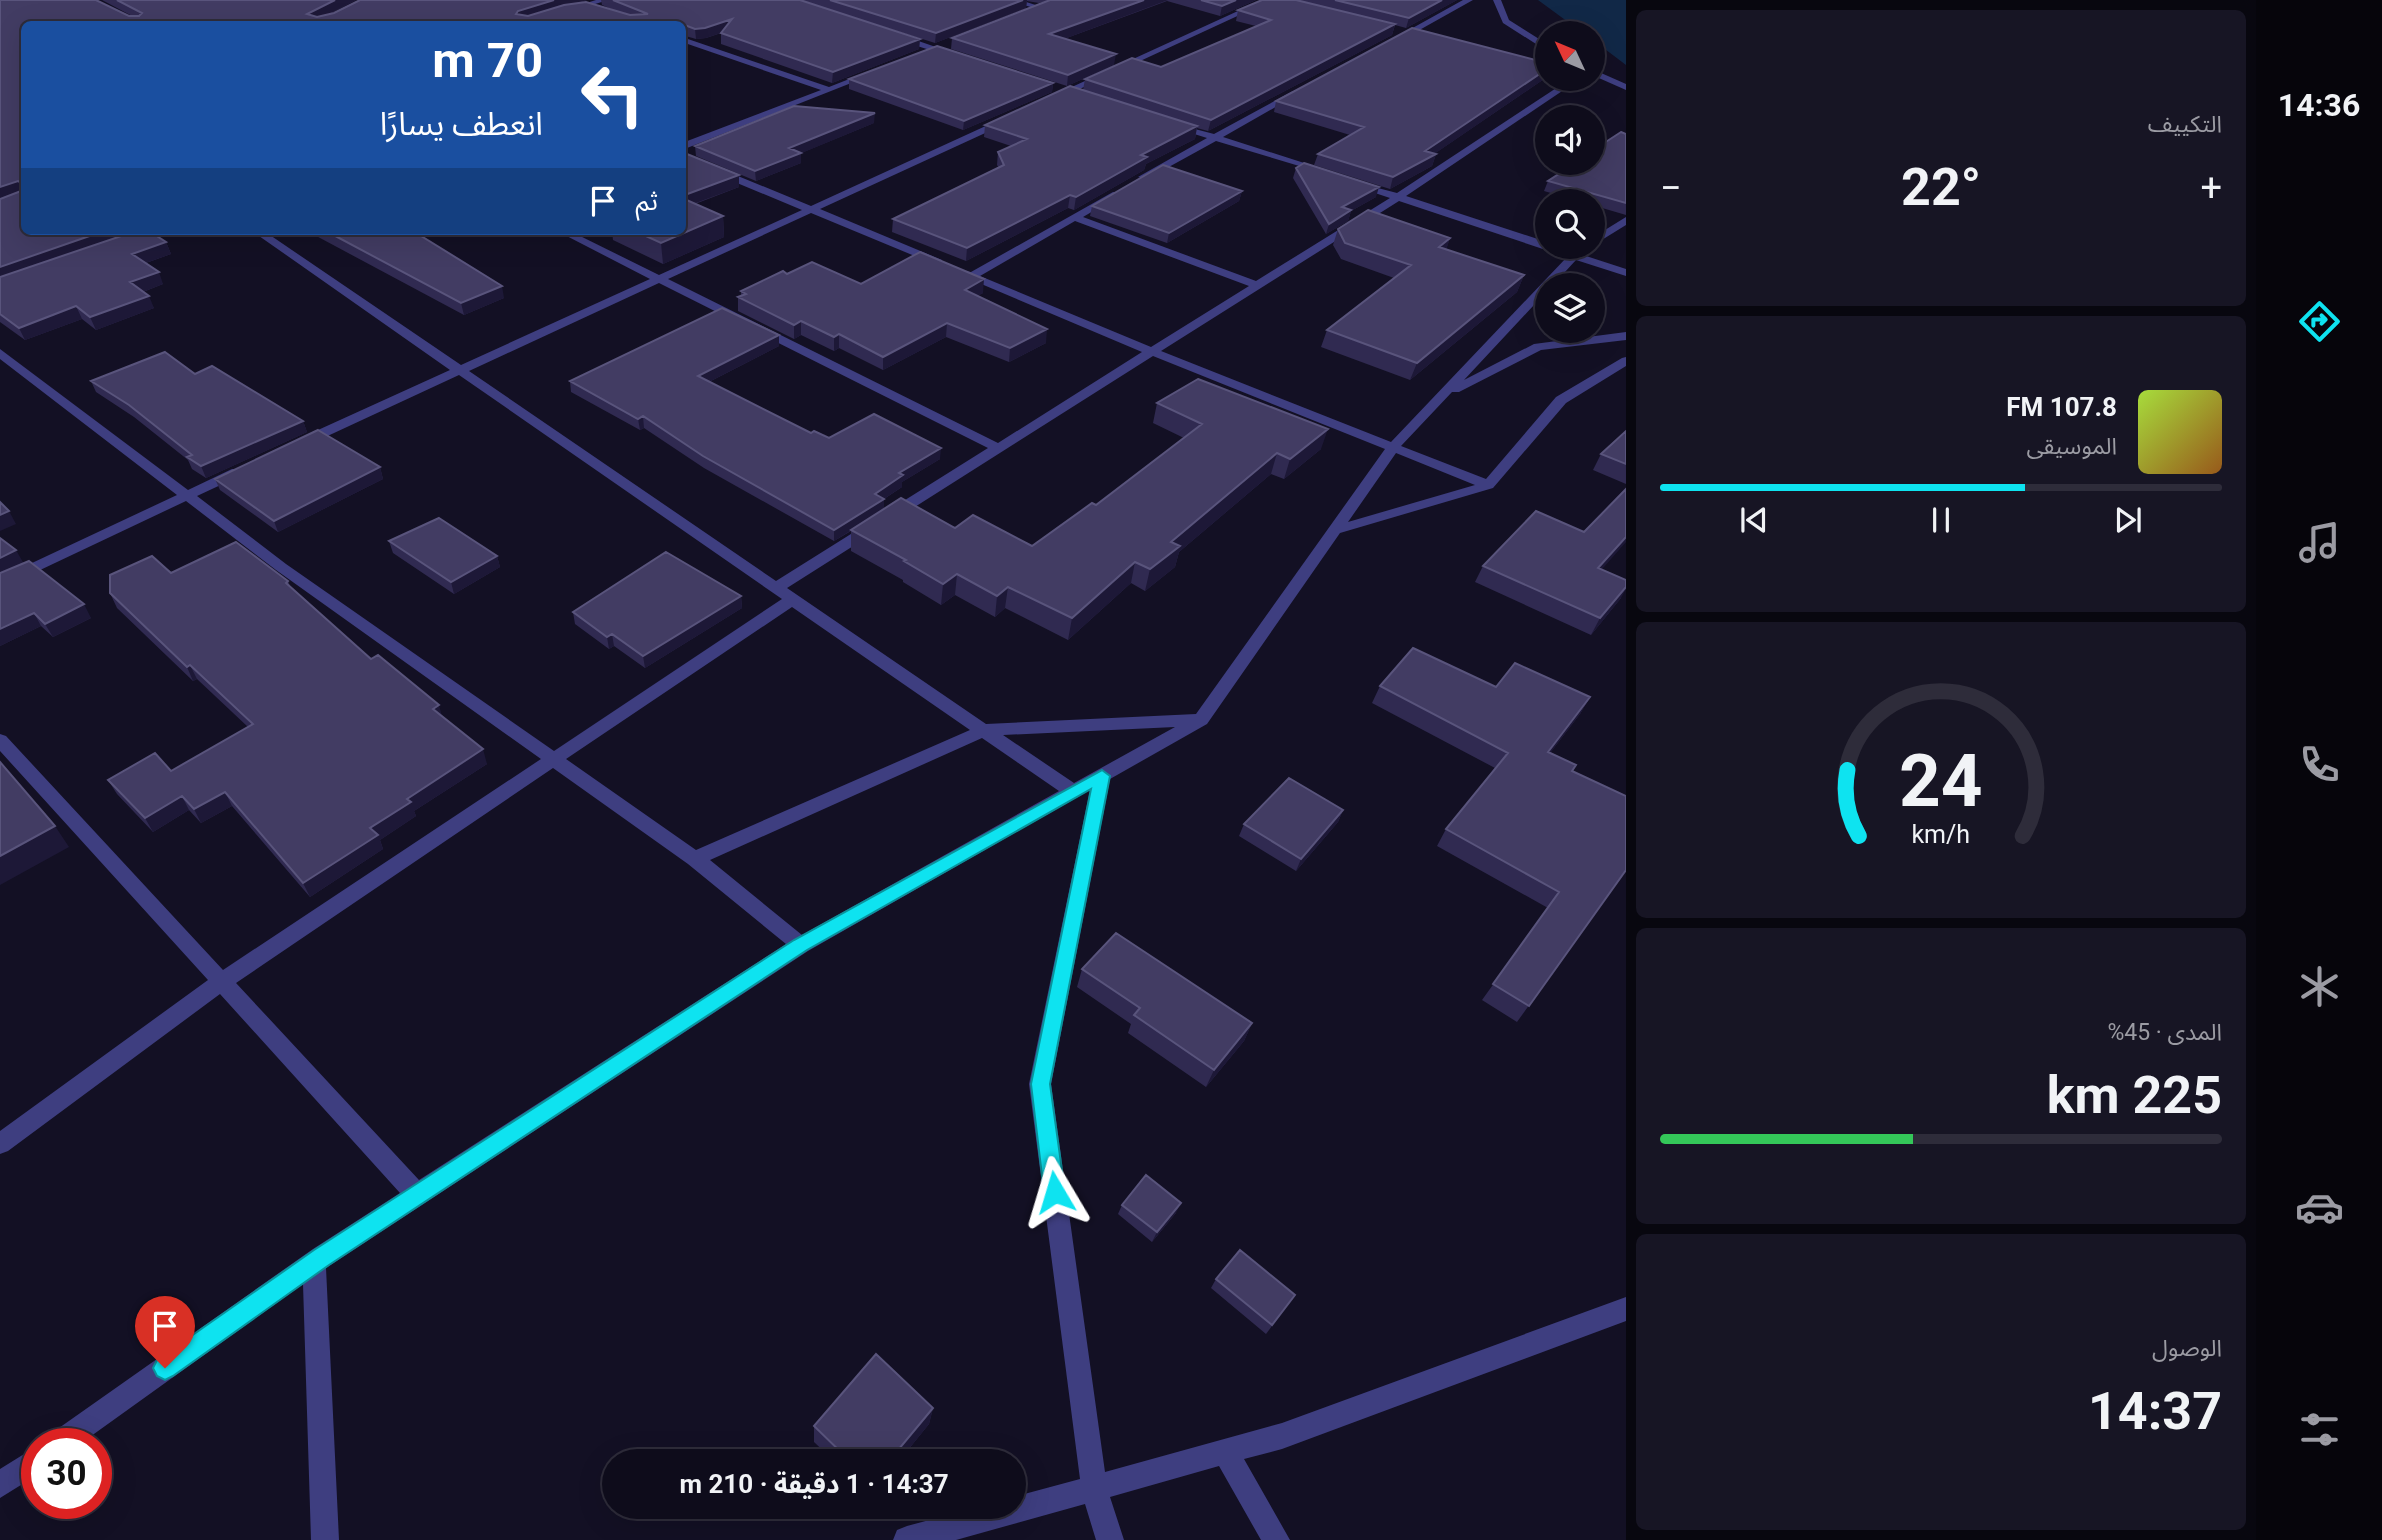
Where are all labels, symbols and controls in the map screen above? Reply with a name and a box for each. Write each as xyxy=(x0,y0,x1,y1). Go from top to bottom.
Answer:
north arrow xyxy=(1535,21,1605,91)
map controls xyxy=(1535,21,1605,343)
text: 70 m xyxy=(432,32,543,89)
icon: left xyxy=(567,49,658,140)
text: 14:36 xyxy=(2278,86,2360,124)
text: انعطف يسارًا xyxy=(380,105,543,143)
button: sound xyxy=(1535,105,1605,175)
text: التكييف xyxy=(2148,111,2222,138)
text: 22° xyxy=(1901,157,1981,218)
text: − xyxy=(1660,166,1682,210)
text: + xyxy=(2200,166,2222,210)
icon: arrive xyxy=(584,182,622,220)
text: ثم xyxy=(636,186,658,216)
button: search xyxy=(1535,189,1605,259)
button: layers xyxy=(1535,273,1605,343)
icon: directions xyxy=(2295,297,2344,346)
text: 107.8 FM xyxy=(2006,392,2117,422)
text: الموسيقى xyxy=(2026,433,2117,460)
icon: previous xyxy=(1735,501,1773,539)
icon: pause xyxy=(1922,501,1960,539)
icon: next xyxy=(2109,501,2147,539)
icon: music xyxy=(2295,518,2344,567)
text: 24 xyxy=(1899,738,1983,824)
icon: phone xyxy=(2295,740,2344,789)
text: km/h xyxy=(1912,820,1970,849)
icon: climate xyxy=(2295,962,2344,1011)
text: المدى · 45% xyxy=(2107,1019,2222,1046)
text: 225 km xyxy=(2047,1065,2222,1126)
position arrow xyxy=(1018,1155,1092,1229)
icon: car xyxy=(2295,1183,2344,1232)
pin xyxy=(135,1296,195,1368)
icon: arrive xyxy=(146,1307,184,1345)
text: الوصول xyxy=(2152,1335,2222,1362)
text: 14:37 xyxy=(2088,1381,2222,1442)
icon: filters xyxy=(2295,1405,2344,1454)
speed limit sign: 30 xyxy=(21,1428,112,1519)
text: 14:37 · 1 دقيقة · 210 m xyxy=(679,1469,949,1499)

